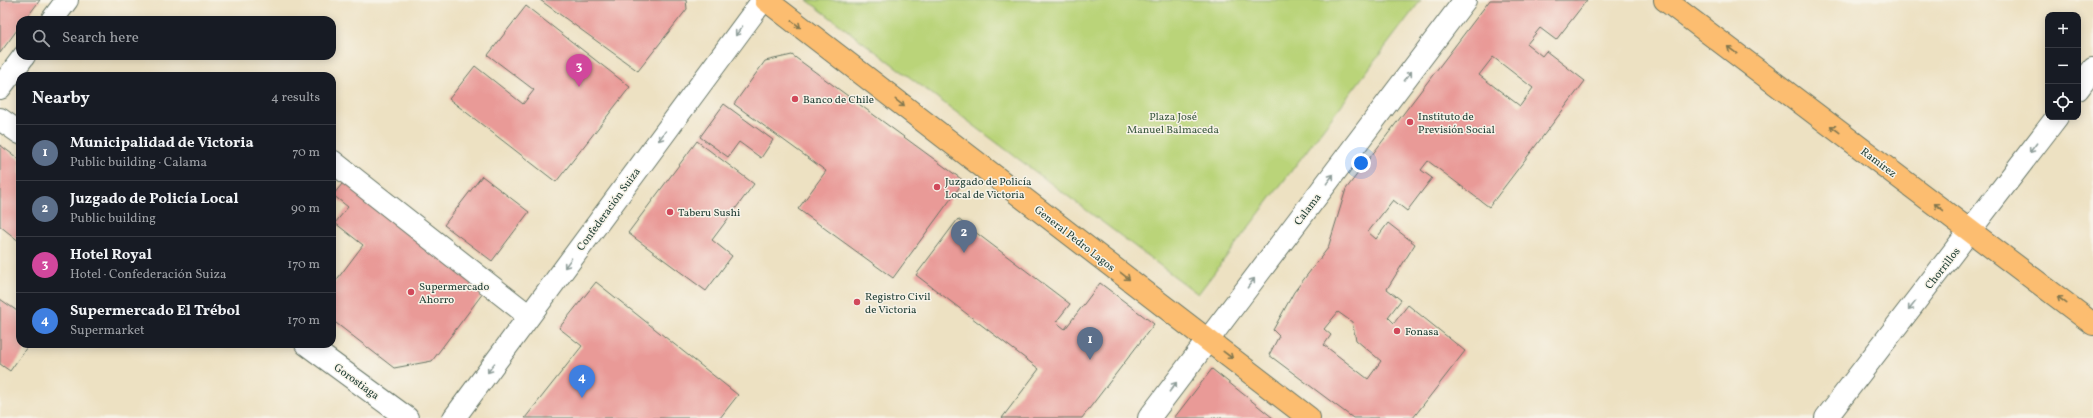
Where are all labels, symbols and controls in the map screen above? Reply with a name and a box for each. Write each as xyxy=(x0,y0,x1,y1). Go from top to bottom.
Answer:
map controls xyxy=(2045,12,2081,120)
button: + xyxy=(2045,12,2081,48)
search box xyxy=(16,16,336,60)
one-way arrow xyxy=(791,20,802,28)
one-way arrow xyxy=(735,26,744,37)
icon: search xyxy=(30,27,52,49)
text: Search here xyxy=(62,28,139,49)
one-way arrow xyxy=(1726,46,1737,55)
button: − xyxy=(2045,48,2081,84)
pin: 3 xyxy=(566,54,592,87)
one-way arrow xyxy=(1404,70,1412,81)
button: locate xyxy=(2045,84,2081,120)
text: Nearby xyxy=(32,87,90,110)
text: 4 results xyxy=(271,89,320,107)
place label: Banco de Chile xyxy=(803,93,874,108)
marker: Banco de Chile xyxy=(790,94,800,104)
one-way arrow xyxy=(894,99,905,107)
park label: Plaza José Manuel Balmaceda xyxy=(1127,110,1219,138)
place label: Instituto de Previsión Social xyxy=(1418,110,1495,138)
marker: Instituto de Previsión Social xyxy=(1405,117,1415,127)
one-way arrow xyxy=(1830,124,1841,133)
one-way arrow xyxy=(658,130,666,141)
text: Municipalidad de Victoria xyxy=(70,133,254,154)
one-way arrow xyxy=(2029,142,2037,153)
text: 1 xyxy=(42,144,48,162)
text: 70 m xyxy=(292,144,320,162)
street label: Ramírez xyxy=(1857,145,1900,182)
your location xyxy=(1351,153,1371,173)
text: Public building · Calama xyxy=(70,154,207,172)
street label: Confederación Suiza xyxy=(574,165,645,255)
one-way arrow xyxy=(1325,174,1334,185)
place label: Juzgado de Policía Local de Victoria xyxy=(945,175,1032,203)
marker: Juzgado de Policía Local de Victoria xyxy=(932,182,942,192)
text: Juzgado de Policía Local xyxy=(70,189,239,210)
street label: Calama xyxy=(1291,190,1326,229)
text: 2 xyxy=(42,200,48,218)
text: 90 m xyxy=(291,200,320,218)
street label: General Pedro Lagos xyxy=(1031,203,1118,276)
one-way arrow xyxy=(1934,203,1945,211)
place label: Taberu Sushi xyxy=(678,206,740,221)
marker: Taberu Sushi xyxy=(665,207,675,217)
text: Public building xyxy=(70,210,156,228)
pin: 2 xyxy=(951,220,977,253)
text: Hotel Royal xyxy=(70,245,152,266)
street label: Chorrillos xyxy=(1922,245,1964,293)
text: 3 xyxy=(42,256,48,274)
text: 170 m xyxy=(287,256,320,274)
one-way arrow xyxy=(564,257,573,268)
text: Hotel · Confederación Suiza xyxy=(70,266,227,284)
one-way arrow xyxy=(1119,272,1130,280)
one-way arrow xyxy=(1247,278,1255,289)
place label: Supermercado Ahorro xyxy=(419,280,490,308)
marker: Supermercado Ahorro xyxy=(406,287,416,297)
place label: Registro Civil de Victoria xyxy=(865,290,931,318)
one-way arrow xyxy=(2057,296,2068,304)
marker: Registro Civil de Victoria xyxy=(852,297,862,307)
one-way arrow xyxy=(1908,300,1917,311)
text: Supermercado El Trébol xyxy=(70,301,240,322)
text: 4 xyxy=(41,312,49,330)
text: 170 m xyxy=(287,312,320,330)
text: Supermarket xyxy=(70,322,145,340)
place label: Fonasa xyxy=(1405,325,1439,340)
marker: Fonasa xyxy=(1392,326,1402,336)
pin: 1 xyxy=(1077,327,1103,360)
one-way arrow xyxy=(1222,351,1233,360)
street label: Gorostiaga xyxy=(330,361,382,404)
one-way arrow xyxy=(487,362,495,373)
pin: 4 xyxy=(569,365,595,398)
one-way arrow xyxy=(1169,381,1177,392)

